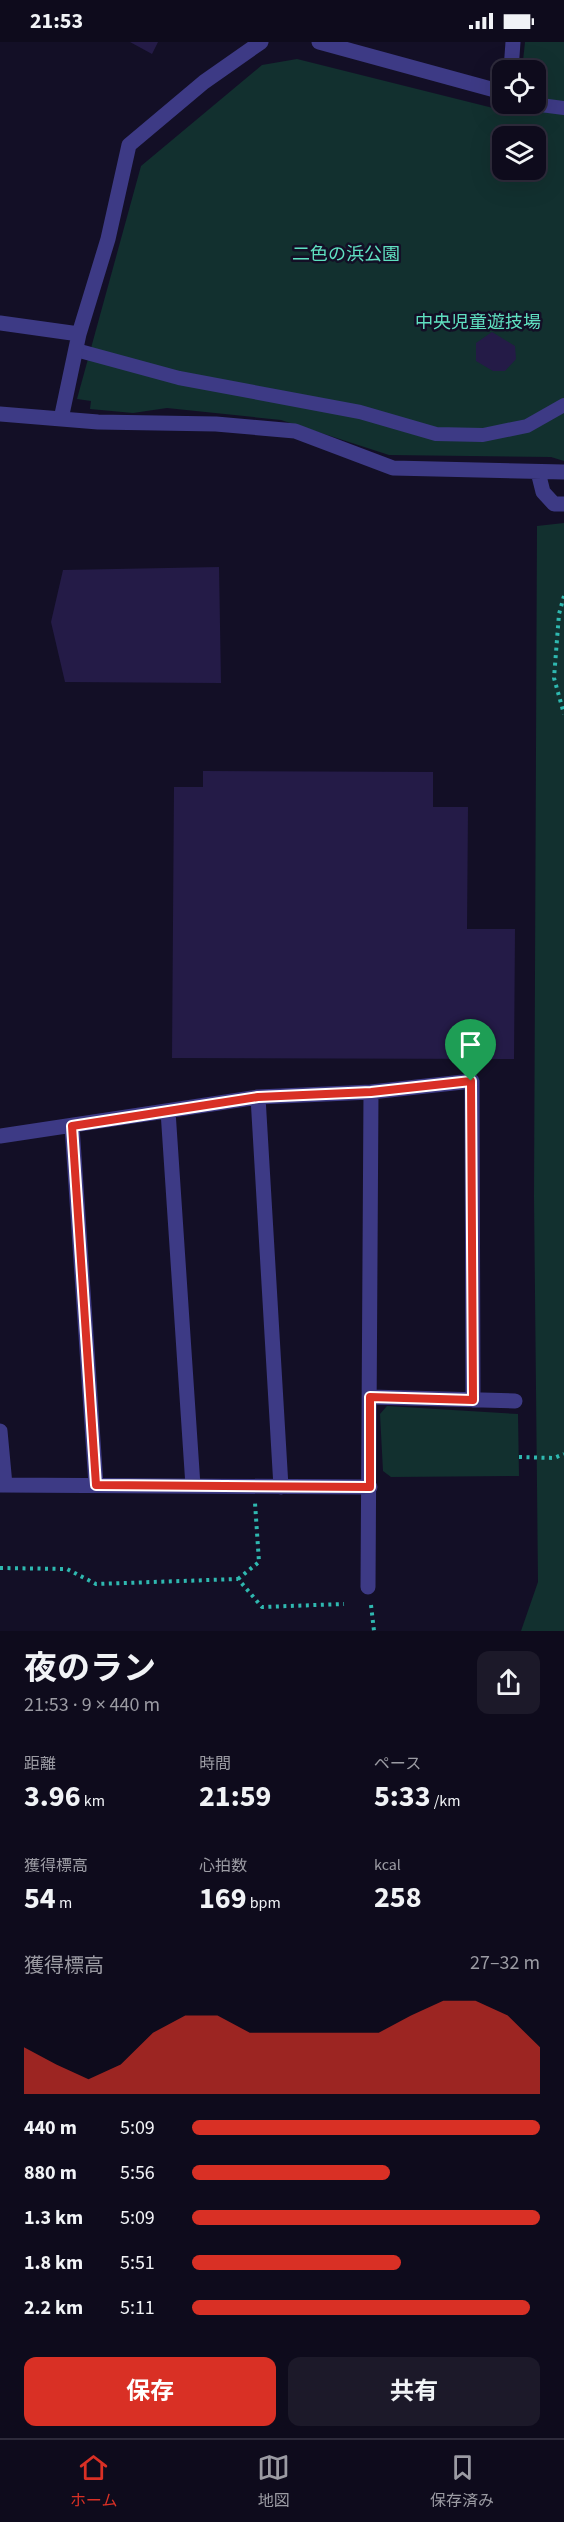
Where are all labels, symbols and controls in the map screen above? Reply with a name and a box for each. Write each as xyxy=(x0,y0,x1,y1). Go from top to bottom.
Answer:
text: 21:53 xyxy=(30,5,83,37)
map controls xyxy=(492,60,546,180)
button: locate xyxy=(492,60,546,114)
button: layers xyxy=(492,126,546,180)
park label: 二色の浜公園 xyxy=(292,242,400,267)
park label: 中央児童遊技場 xyxy=(415,310,541,335)
pin xyxy=(445,1019,496,1081)
icon: arrive xyxy=(454,1028,487,1061)
text: 夜のラン xyxy=(24,1645,156,1692)
button: share xyxy=(477,1651,540,1714)
text: 21:53 · 9 × 440 m xyxy=(24,1691,160,1719)
text: 距離 xyxy=(24,1753,56,1775)
text: 時間 xyxy=(199,1753,231,1775)
text: ペース xyxy=(374,1753,421,1775)
text: 3.96 xyxy=(24,1775,81,1818)
text: 21:59 xyxy=(199,1775,271,1818)
text: 5:33 xyxy=(374,1775,431,1818)
text: km xyxy=(81,1790,105,1812)
text: /km xyxy=(431,1790,461,1812)
text: kcal xyxy=(374,1854,401,1876)
text: 獲得標高 xyxy=(24,1855,88,1877)
text: 心拍数 xyxy=(199,1855,247,1877)
text: 258 xyxy=(374,1876,422,1919)
text: 54 xyxy=(24,1877,56,1920)
text: 169 xyxy=(199,1877,247,1920)
text: m xyxy=(56,1892,72,1914)
text: bpm xyxy=(247,1892,281,1914)
text: 27–32 m xyxy=(470,1949,540,1977)
text: 獲得標高 xyxy=(24,1952,104,1980)
text: 440 m xyxy=(24,2114,77,2142)
text: 5:09 xyxy=(120,2114,155,2142)
text: 880 m xyxy=(24,2159,77,2187)
text: 5:56 xyxy=(120,2159,155,2187)
text: 1.3 km xyxy=(24,2204,83,2232)
text: 5:09 xyxy=(120,2204,155,2232)
text: 1.8 km xyxy=(24,2249,83,2277)
text: 5:51 xyxy=(120,2249,155,2277)
text: 2.2 km xyxy=(24,2294,83,2322)
text: 5:11 xyxy=(120,2294,155,2322)
button: 保存 xyxy=(24,2357,276,2426)
button: 共有 xyxy=(288,2357,540,2426)
tab: ホーム xyxy=(70,2451,117,2512)
tab: 地図 xyxy=(257,2451,290,2512)
tab: 保存済み xyxy=(430,2451,494,2512)

